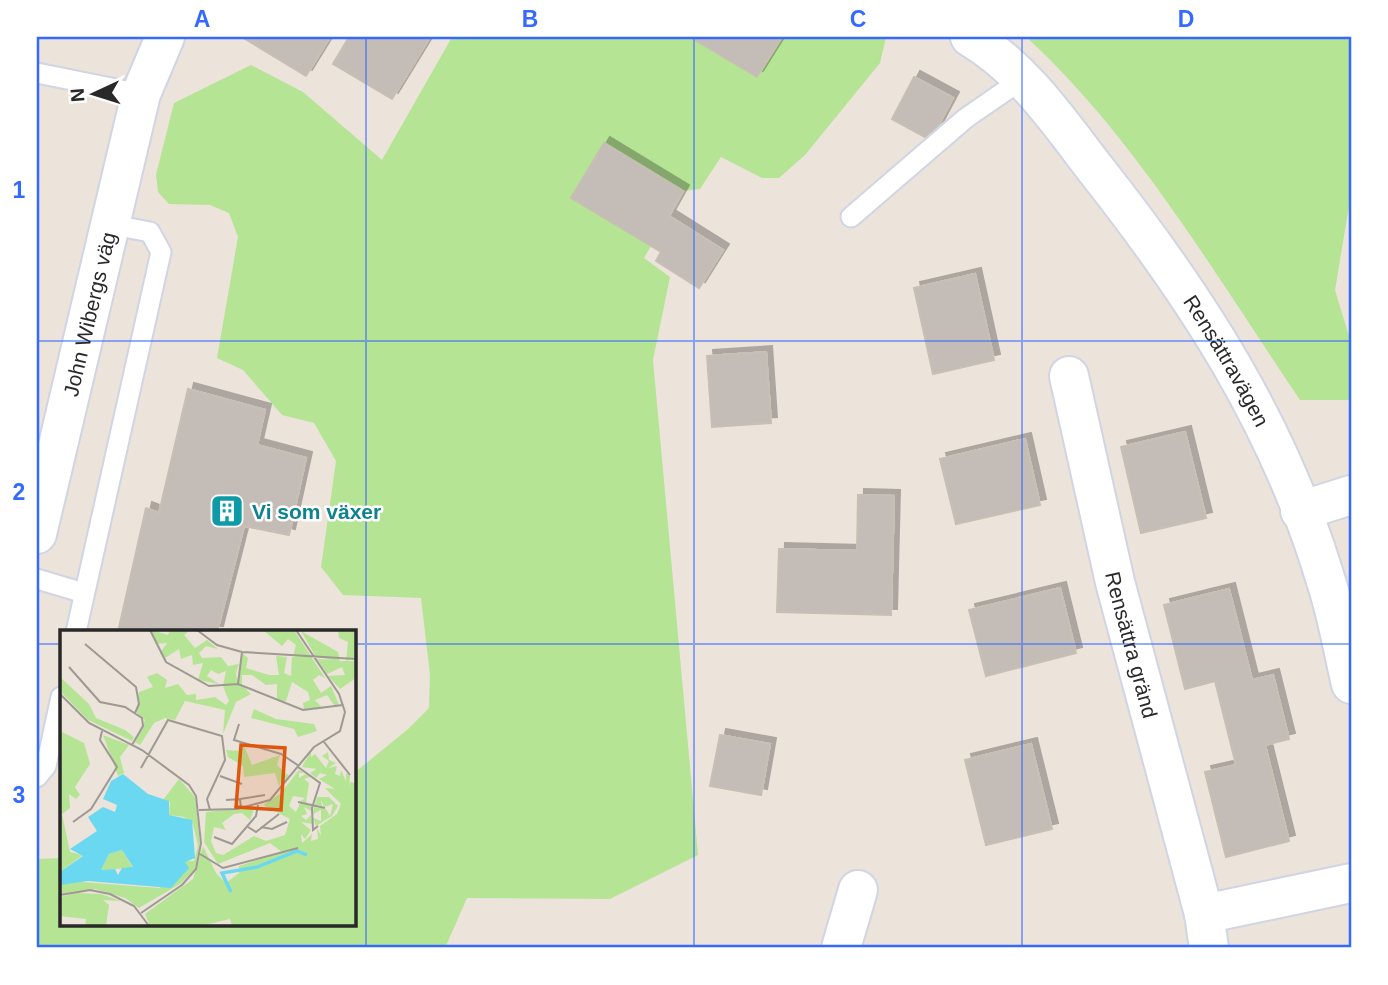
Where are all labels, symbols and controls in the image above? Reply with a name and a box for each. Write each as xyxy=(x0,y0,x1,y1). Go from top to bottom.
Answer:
text: A xyxy=(194,6,210,32)
text: B xyxy=(522,6,538,32)
text: C xyxy=(850,6,866,32)
text: D xyxy=(1178,6,1194,32)
north arrow xyxy=(60,60,130,130)
text: N xyxy=(67,88,88,103)
text: 1 xyxy=(13,177,26,203)
street label: John Wibergs väg xyxy=(58,230,120,399)
street label: Rensättravägen xyxy=(1179,291,1274,430)
text: 2 xyxy=(13,479,25,505)
building icon: Vi som växer xyxy=(208,492,246,530)
place label: Vi som växer xyxy=(252,500,381,523)
street label: Rensättra gränd xyxy=(1102,569,1162,720)
inset map xyxy=(60,630,355,926)
text: 3 xyxy=(13,782,25,808)

